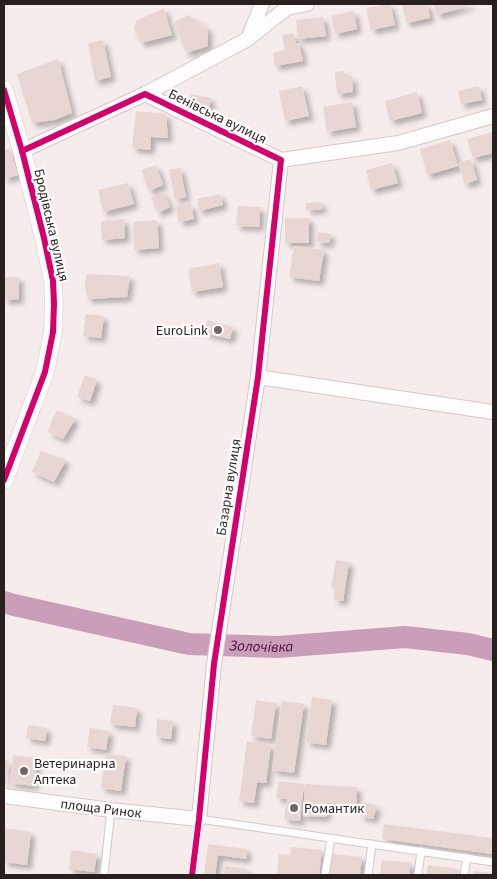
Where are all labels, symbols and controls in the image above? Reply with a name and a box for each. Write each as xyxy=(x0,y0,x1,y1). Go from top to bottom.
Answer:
street label: Бенівська вулиця xyxy=(165,84,270,149)
street label: Бродівська вулиця xyxy=(28,167,74,284)
place label: EuroLink xyxy=(156,321,208,341)
marker: EuroLink xyxy=(212,324,224,336)
street label: Базарна вулиця xyxy=(211,437,247,537)
water label: Золочівка xyxy=(229,635,294,658)
place label: Ветеринарна Аптека xyxy=(34,754,116,790)
marker: Ветеринарна Аптека xyxy=(18,765,30,777)
street label: площа Ринок xyxy=(59,794,143,824)
place label: Романтик xyxy=(304,799,364,819)
marker: Романтик xyxy=(288,802,300,814)

